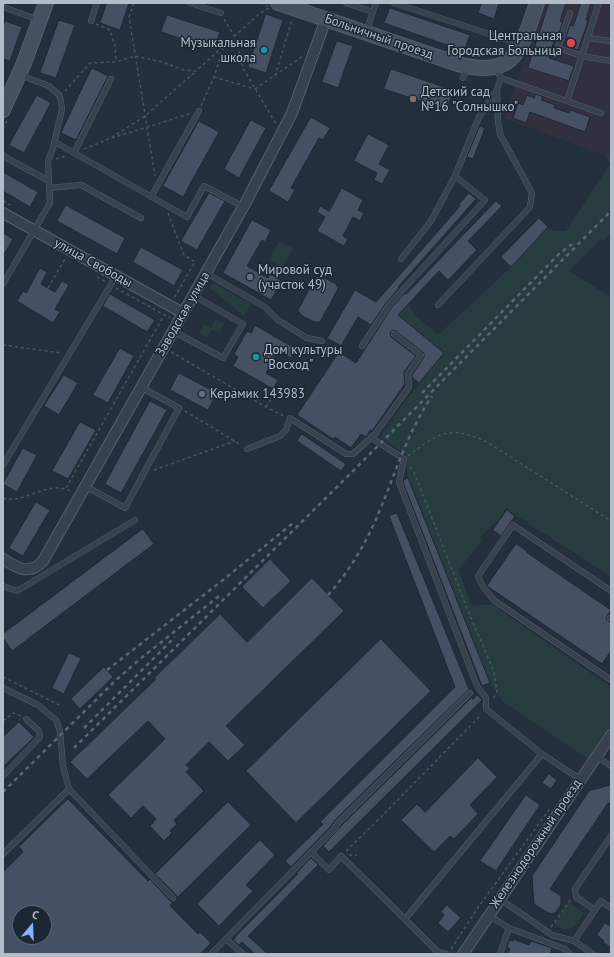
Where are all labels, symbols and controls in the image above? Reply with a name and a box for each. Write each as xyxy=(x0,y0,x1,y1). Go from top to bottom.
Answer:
street label: Больничный проезд xyxy=(323,11,435,63)
place label: Центральная Городская Больница xyxy=(447,28,562,59)
place label: Музыкальная школа xyxy=(180,35,256,66)
marker: Центральная Городская Больница xyxy=(565,37,577,49)
marker: Музыкальная школа xyxy=(259,45,269,55)
place label: Детский сад №16 "Солнышко" xyxy=(421,84,518,115)
marker: Детский сад №16 "Солнышко" xyxy=(408,94,418,104)
street label: улица Свободы xyxy=(51,235,135,291)
place label: Мировой суд (участок 49) xyxy=(258,262,332,293)
street label: Заводская улица xyxy=(152,269,214,359)
marker: Мировой суд (участок 49) xyxy=(245,272,255,282)
place label: Дом культуры "Восход" xyxy=(264,342,342,373)
marker: Дом культуры "Восход" xyxy=(251,352,261,362)
place label: Керамик 143983 xyxy=(210,386,305,402)
marker: Керамик 143983 xyxy=(197,389,207,399)
street label: Железнодорожный проезд xyxy=(487,777,585,911)
north arrow xyxy=(12,905,52,945)
text: С xyxy=(30,907,41,922)

